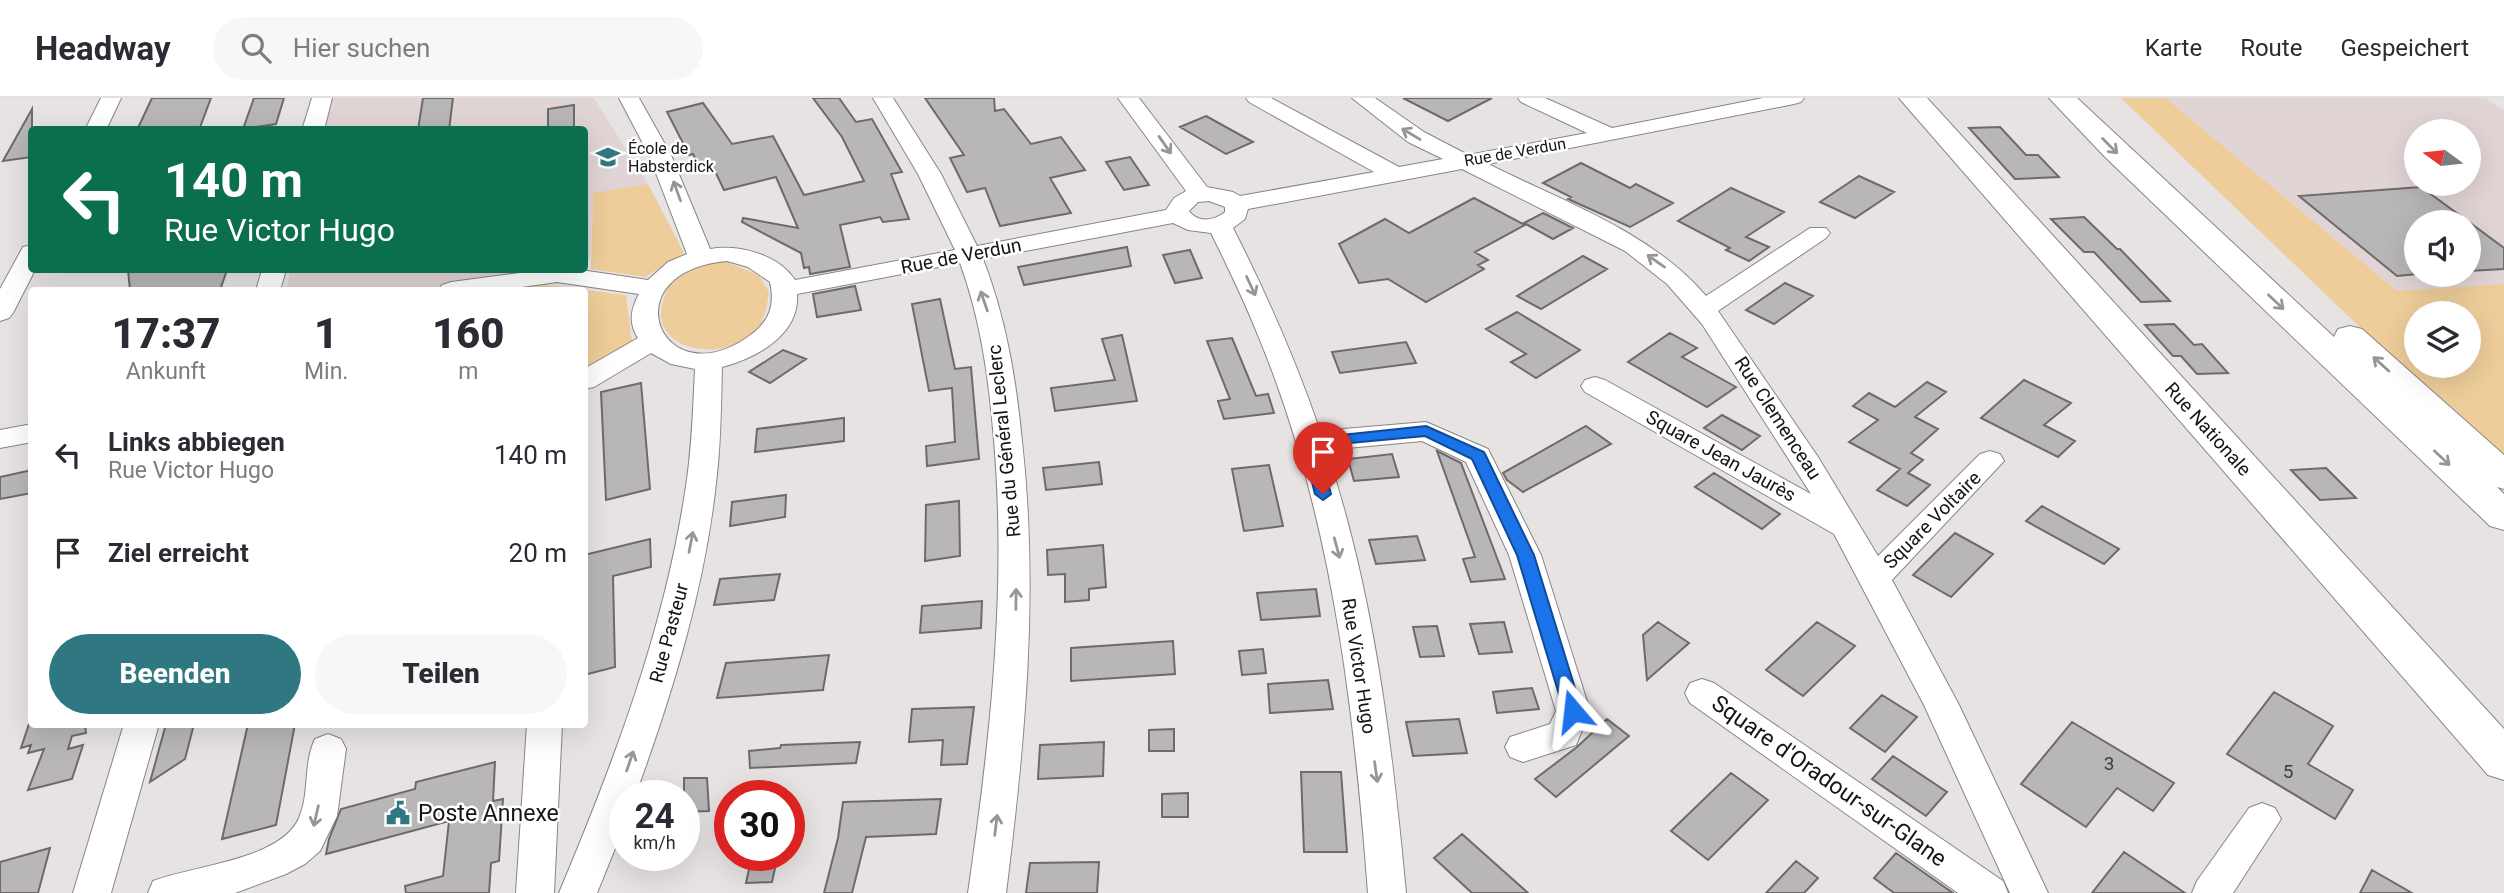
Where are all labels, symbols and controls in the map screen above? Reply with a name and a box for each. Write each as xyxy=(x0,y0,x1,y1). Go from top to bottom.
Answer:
search box xyxy=(213,17,703,80)
text: Headway xyxy=(35,29,171,68)
icon: search xyxy=(237,29,275,67)
text: Hier suchen xyxy=(293,33,430,63)
text: Karte xyxy=(2145,34,2202,62)
text: Route xyxy=(2240,34,2302,62)
text: Gespeichert xyxy=(2340,34,2469,62)
north arrow xyxy=(2404,119,2482,196)
map controls xyxy=(2404,119,2481,378)
one-way arrow xyxy=(1402,126,1422,140)
street label: Rue de Verdun xyxy=(1463,134,1567,170)
one-way arrow xyxy=(1158,135,1173,154)
one-way arrow xyxy=(2101,138,2118,155)
place label: École de Habsterdick xyxy=(628,139,715,176)
school or university icon: École de Habsterdick xyxy=(594,143,622,171)
text: 140 m xyxy=(164,152,303,209)
icon: left xyxy=(49,154,140,245)
one-way arrow xyxy=(669,181,682,203)
button: sound xyxy=(2404,210,2481,287)
text: Rue Victor Hugo xyxy=(164,211,395,249)
street label: Rue de Verdun xyxy=(899,233,1023,279)
one-way arrow xyxy=(1647,254,1666,268)
one-way arrow xyxy=(1245,275,1258,296)
one-way arrow xyxy=(977,290,989,312)
one-way arrow xyxy=(2267,294,2285,310)
button: layers xyxy=(2404,301,2481,378)
text: 17:37 xyxy=(111,309,221,358)
text: 1 xyxy=(314,309,338,358)
text: 160 xyxy=(432,309,505,358)
street label: Rue du Général Leclerc xyxy=(982,344,1026,538)
street label: Rue Clemenceau xyxy=(1730,352,1826,484)
one-way arrow xyxy=(2372,356,2390,372)
text: Ankunft xyxy=(126,358,206,385)
text: Min. xyxy=(304,358,348,385)
text: m xyxy=(458,358,478,385)
street label: Rue Nationale xyxy=(2160,377,2256,481)
street label: Square Jean Jaurès xyxy=(1642,405,1800,507)
pin xyxy=(1293,422,1353,494)
text: Links abbiegen xyxy=(108,427,285,457)
icon: arrive xyxy=(1304,433,1342,471)
icon: left xyxy=(49,436,87,474)
text: 140 m xyxy=(494,440,567,470)
one-way arrow xyxy=(2433,449,2450,466)
text: Rue Victor Hugo xyxy=(108,457,274,484)
street label: Square Voltaire xyxy=(1878,466,1986,574)
one-way arrow xyxy=(685,531,699,554)
icon: arrive xyxy=(49,534,87,572)
one-way arrow xyxy=(1331,536,1344,559)
text: Ziel erreicht xyxy=(108,538,249,568)
text: 20 m xyxy=(509,538,567,568)
street label: Rue Pasteur xyxy=(645,580,693,685)
one-way arrow xyxy=(1009,588,1023,611)
street label: Rue Victor Hugo xyxy=(1337,596,1381,736)
button: Beenden xyxy=(49,634,301,714)
button: Teilen xyxy=(315,634,567,714)
position arrow xyxy=(1536,674,1610,748)
street label: Square d'Oradour-sur-Glane xyxy=(1706,690,1952,872)
one-way arrow xyxy=(624,750,637,772)
house number: 3 xyxy=(2104,752,2114,775)
one-way arrow xyxy=(1370,760,1383,783)
house number: 5 xyxy=(2283,760,2293,783)
speed limit sign: 30 xyxy=(714,780,805,871)
text: 24 xyxy=(634,796,675,837)
public building icon: Poste Annexe xyxy=(384,799,412,827)
place label: Poste Annexe xyxy=(418,800,559,827)
one-way arrow xyxy=(309,804,323,827)
one-way arrow xyxy=(990,815,1003,837)
text: km/h xyxy=(633,832,676,853)

